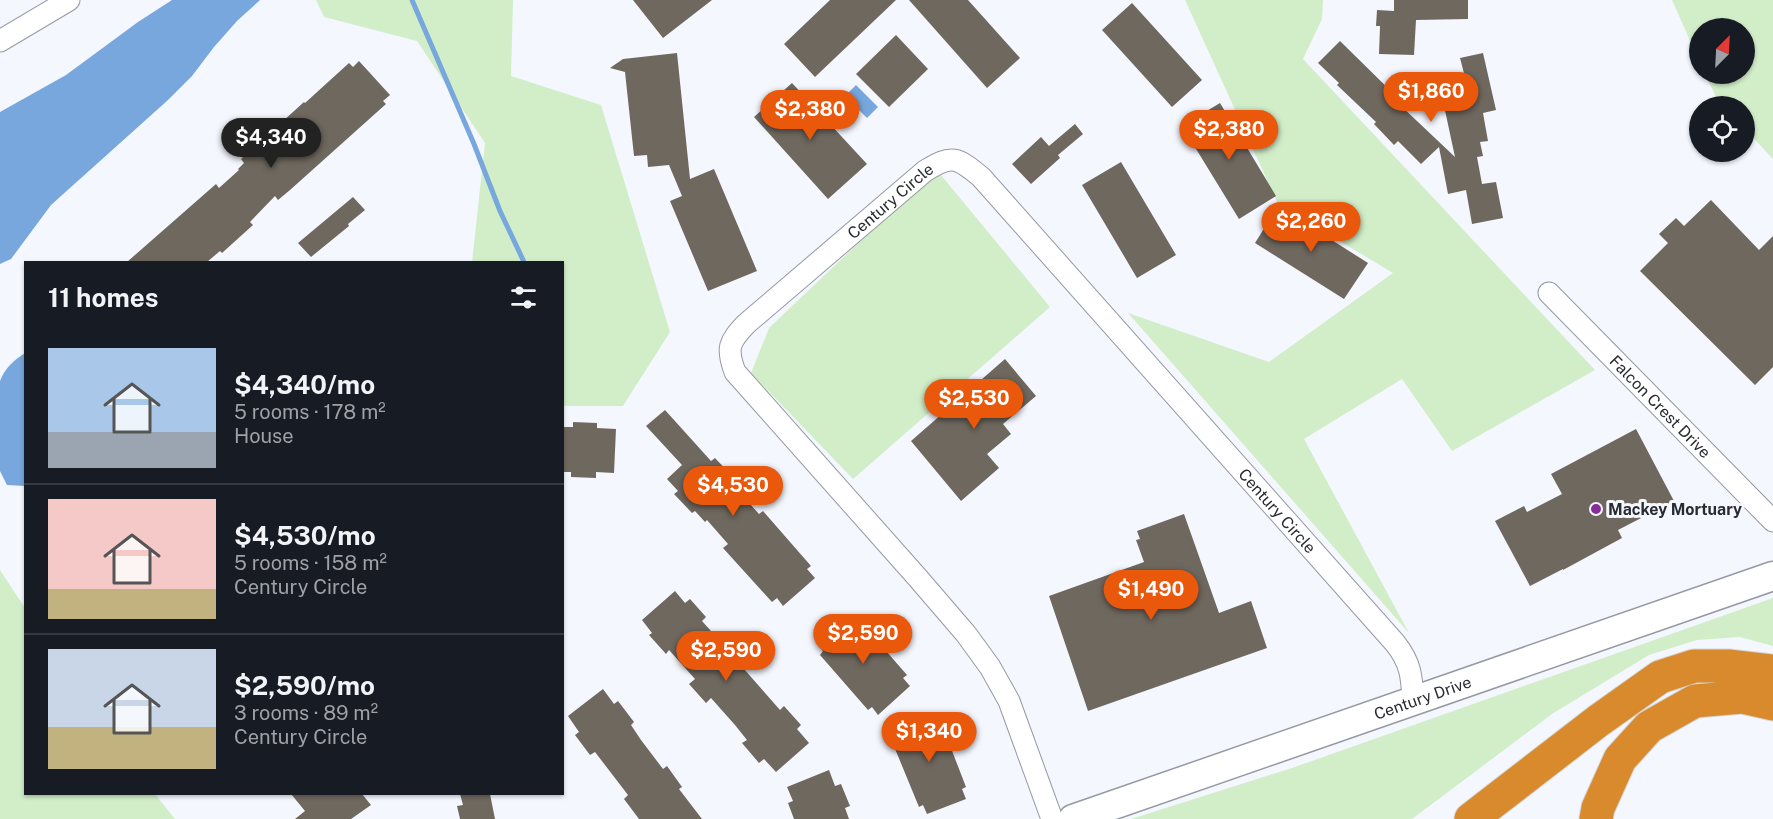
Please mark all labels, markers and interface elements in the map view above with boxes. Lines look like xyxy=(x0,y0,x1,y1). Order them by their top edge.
north arrow xyxy=(1689,18,1755,84)
map controls xyxy=(1689,18,1755,162)
pin: $1,860 xyxy=(1382,72,1480,123)
text: $1,860 xyxy=(1397,79,1465,103)
pin: $2,380 xyxy=(761,90,859,141)
button: locate xyxy=(1689,96,1755,162)
text: $2,380 xyxy=(774,97,846,121)
pin: $2,380 xyxy=(1180,110,1278,161)
text: $2,380 xyxy=(1193,117,1265,141)
pin: $4,340 xyxy=(222,118,320,169)
text: $4,340 xyxy=(235,125,307,149)
street label: Century Circle xyxy=(844,159,937,243)
pin: $2,260 xyxy=(1262,202,1360,253)
text: $2,260 xyxy=(1276,209,1347,233)
icon: filters xyxy=(507,281,540,314)
text: 11 homes xyxy=(48,282,158,313)
street label: Falcon Crest Drive xyxy=(1606,352,1715,462)
text: $4,340/mo xyxy=(234,369,375,400)
icon: home xyxy=(96,372,168,444)
pin: $2,530 xyxy=(925,379,1023,430)
text: $2,530 xyxy=(938,386,1010,410)
text: 5 rooms · 178 m² xyxy=(234,400,386,424)
text: House xyxy=(234,424,294,448)
street label: Century Circle xyxy=(1235,465,1320,557)
pin: $4,530 xyxy=(684,466,782,517)
text: $4,530 xyxy=(697,473,769,497)
place label: Mackey Mortuary xyxy=(1608,500,1742,519)
marker: Mackey Mortuary xyxy=(1589,502,1603,516)
text: $4,530/mo xyxy=(234,520,376,551)
icon: home xyxy=(96,523,168,595)
text: 5 rooms · 158 m² xyxy=(234,551,387,575)
pin: $1,490 xyxy=(1102,570,1200,621)
text: Century Circle xyxy=(234,575,367,599)
text: $1,490 xyxy=(1118,577,1184,601)
pin: $2,590 xyxy=(814,614,912,665)
text: $2,590 xyxy=(827,621,899,645)
pin: $2,590 xyxy=(677,631,775,682)
text: $2,590 xyxy=(690,638,762,662)
text: $2,590/mo xyxy=(234,670,375,701)
street label: Century Drive xyxy=(1372,672,1474,724)
icon: home xyxy=(96,673,168,745)
text: 3 rooms · 89 m² xyxy=(234,701,378,725)
pin: $1,340 xyxy=(880,712,978,763)
text: $1,340 xyxy=(896,719,962,743)
text: Century Circle xyxy=(234,725,367,749)

